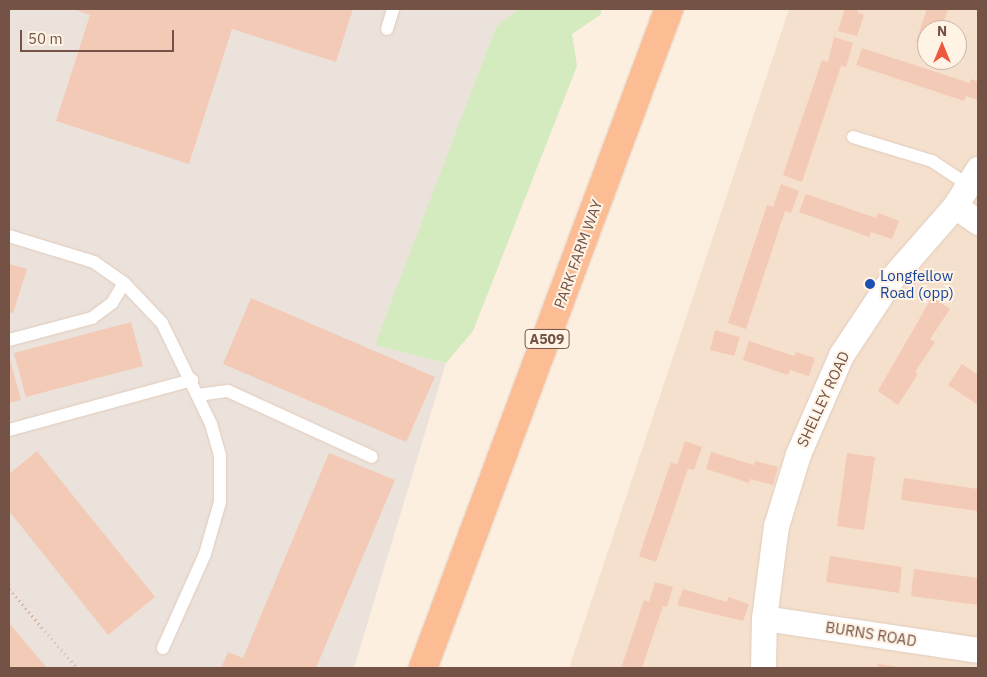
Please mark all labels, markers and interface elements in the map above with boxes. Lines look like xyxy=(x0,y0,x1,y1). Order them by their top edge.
scale bar xyxy=(22,20,176,52)
north arrow xyxy=(917,20,967,70)
text: N xyxy=(937,22,947,40)
text: 50 m xyxy=(28,29,63,48)
street label: PARK FARM WAY xyxy=(550,197,606,311)
place label: Longfellow Road (opp) xyxy=(880,266,954,301)
marker: Longfellow Road (opp) xyxy=(864,278,876,290)
road number: A509 xyxy=(524,328,570,350)
street label: SHELLEY ROAD xyxy=(793,348,853,450)
street label: BURNS ROAD xyxy=(824,618,918,650)

